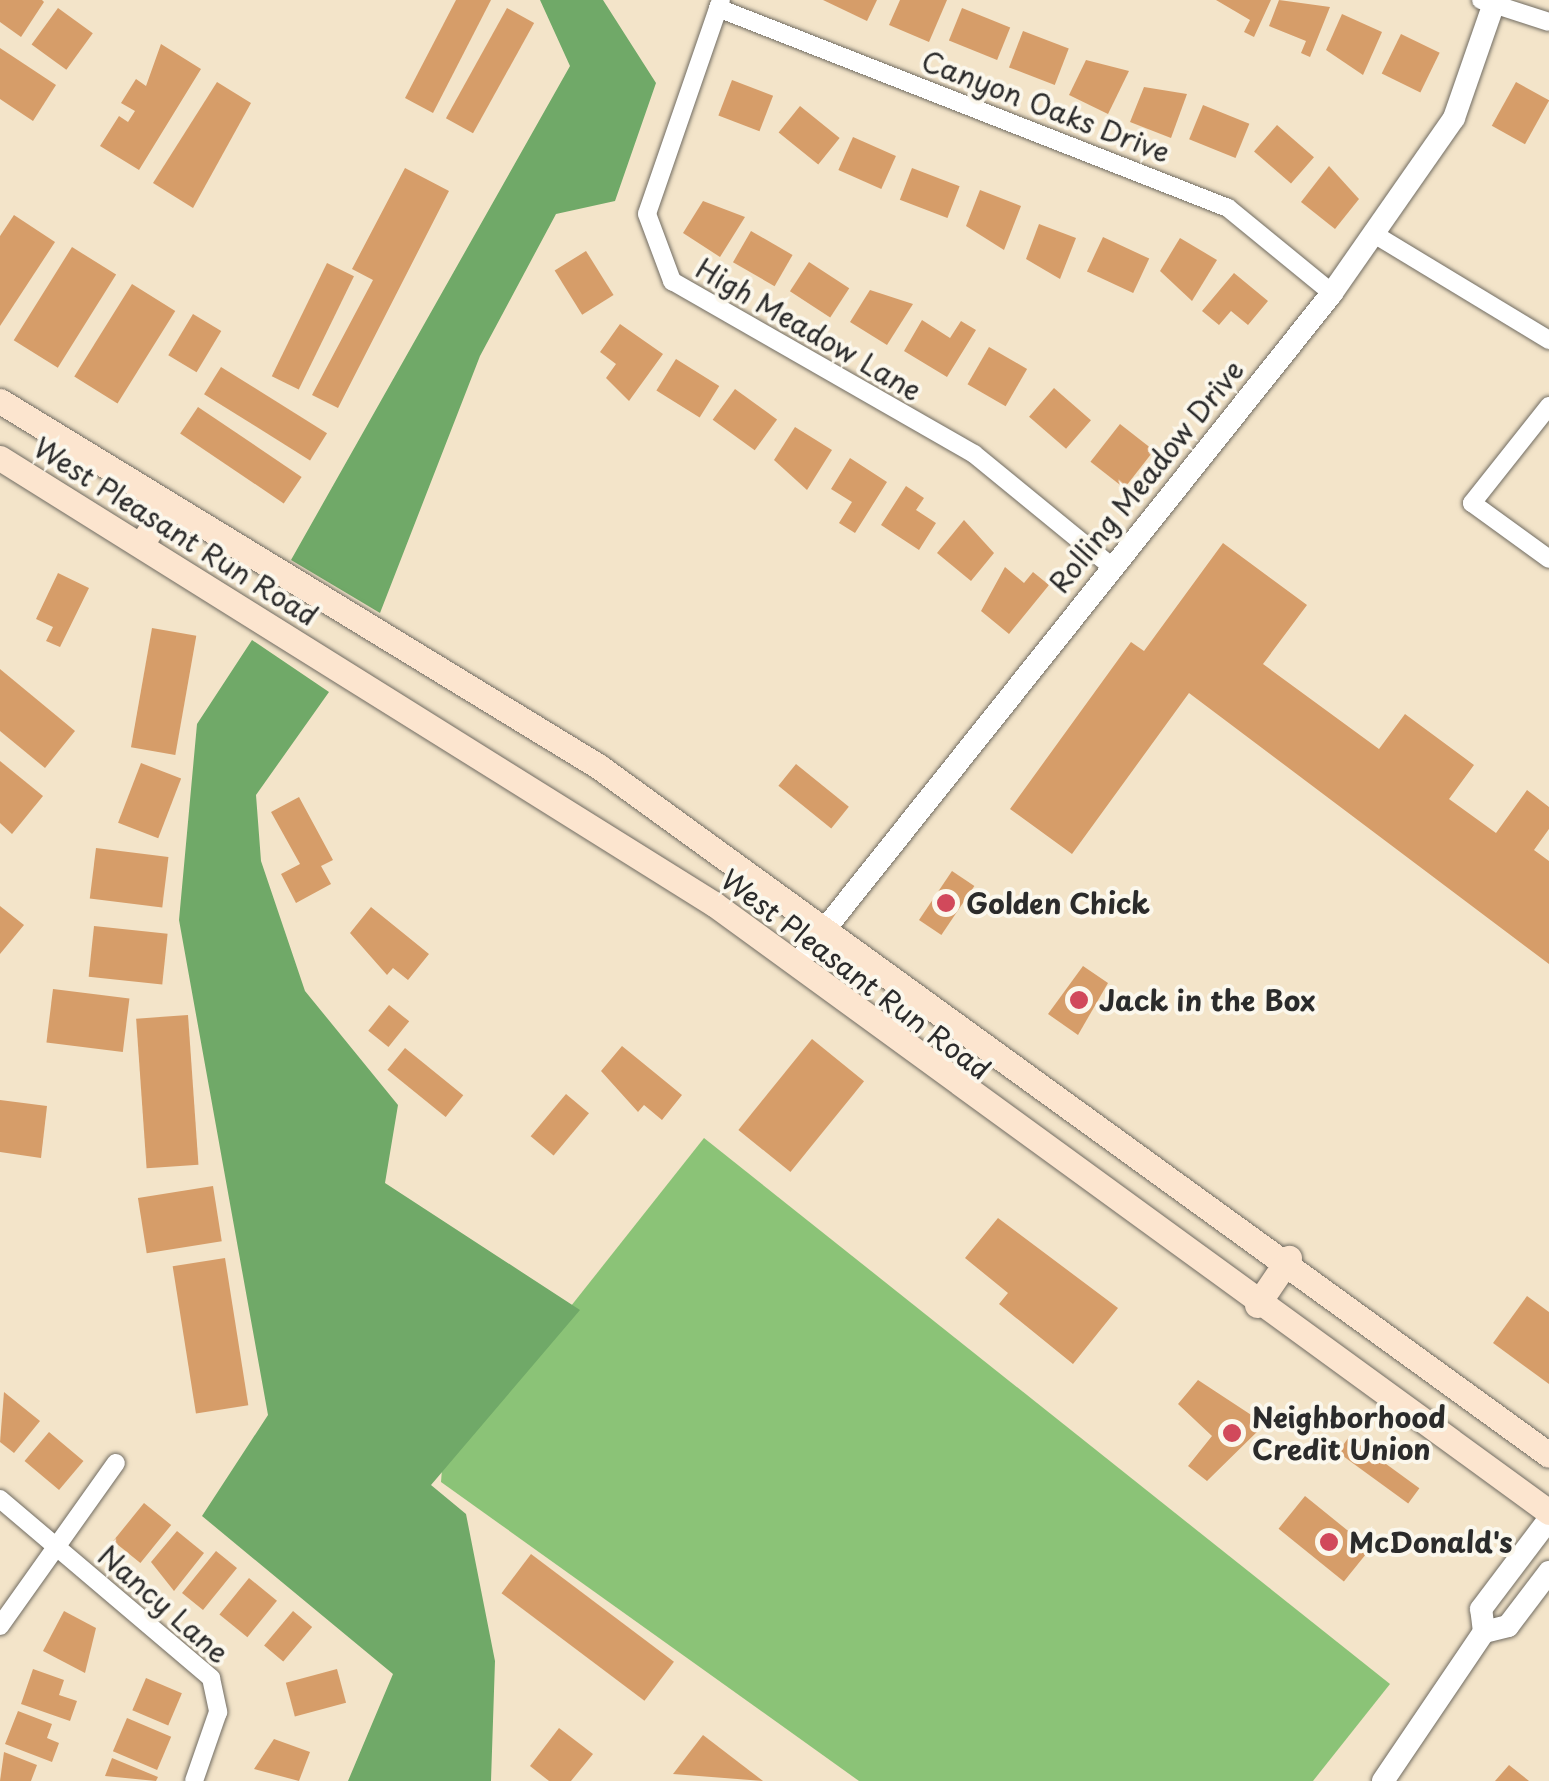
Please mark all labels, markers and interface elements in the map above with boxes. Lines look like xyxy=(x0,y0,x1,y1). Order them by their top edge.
street label: Canyon Oaks Drive xyxy=(917,43,1175,169)
street label: High Meadow Lane xyxy=(689,250,929,408)
street label: Rolling Meadow Drive xyxy=(1041,352,1251,600)
street label: West Pleasant Run Road xyxy=(27,429,325,633)
street label: West Pleasant Run Road xyxy=(714,861,998,1087)
place label: Golden Chick xyxy=(966,886,1153,920)
marker: Golden Chick xyxy=(935,892,957,914)
place label: Jack in the Box xyxy=(1099,983,1318,1017)
marker: Jack in the Box xyxy=(1068,989,1090,1011)
place label: Neighborhood Credit Union xyxy=(1252,1400,1446,1466)
marker: Neighborhood Credit Union xyxy=(1221,1422,1243,1444)
place label: McDonald's xyxy=(1349,1525,1513,1559)
marker: McDonald's xyxy=(1318,1531,1340,1553)
street label: Nancy Lane xyxy=(92,1538,236,1670)

